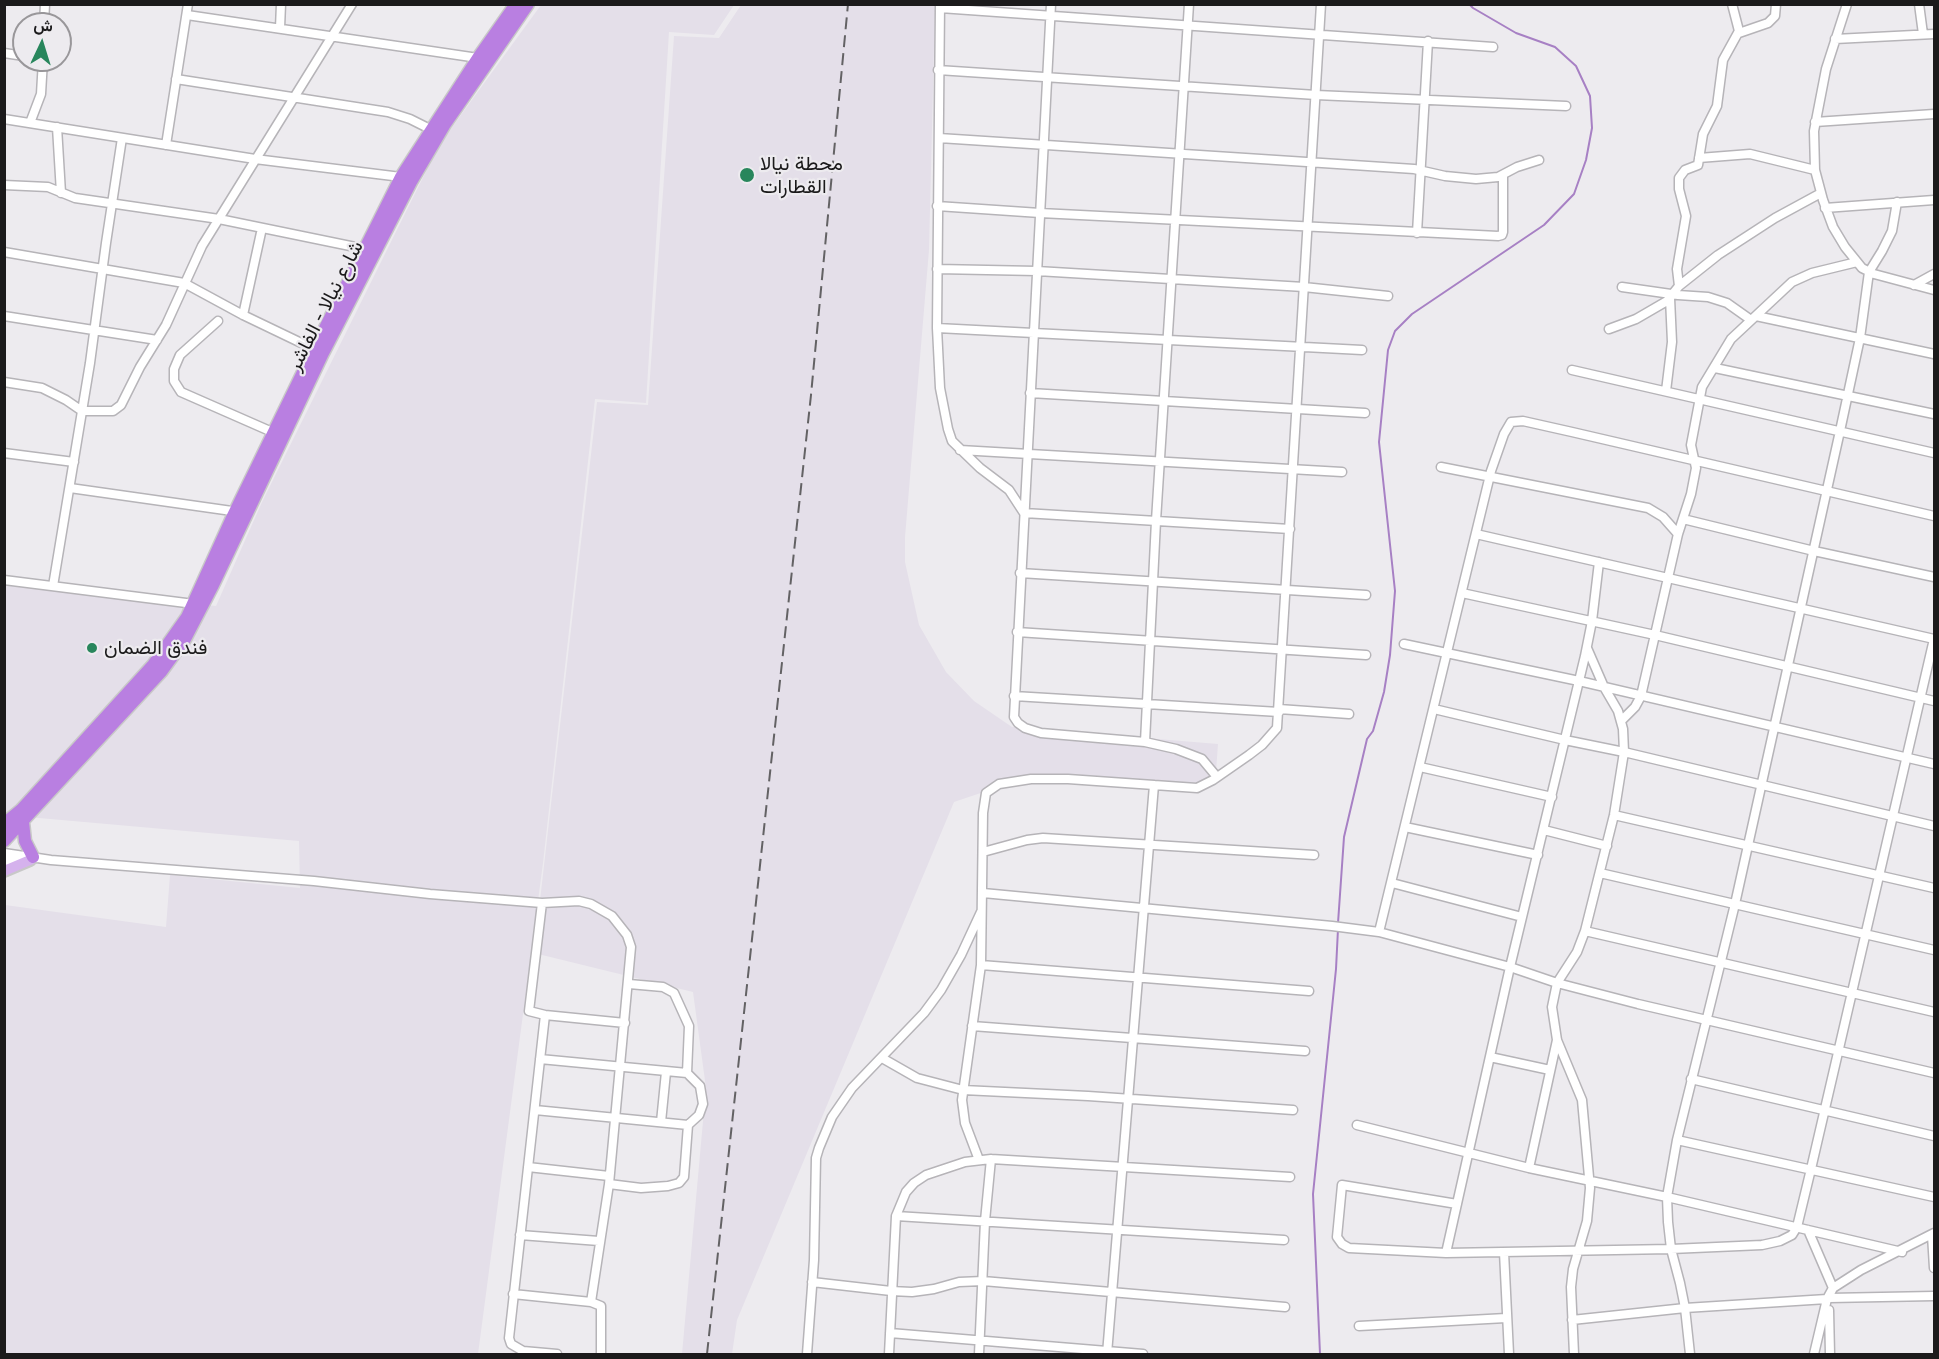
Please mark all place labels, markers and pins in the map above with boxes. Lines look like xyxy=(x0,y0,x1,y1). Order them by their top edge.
place label: محطة نيالا القطارات xyxy=(760,152,843,199)
marker: محطة نيالا القطارات xyxy=(738,166,756,184)
place label: فندق الضمان xyxy=(104,636,207,660)
marker: فندق الضمان xyxy=(85,641,99,655)

